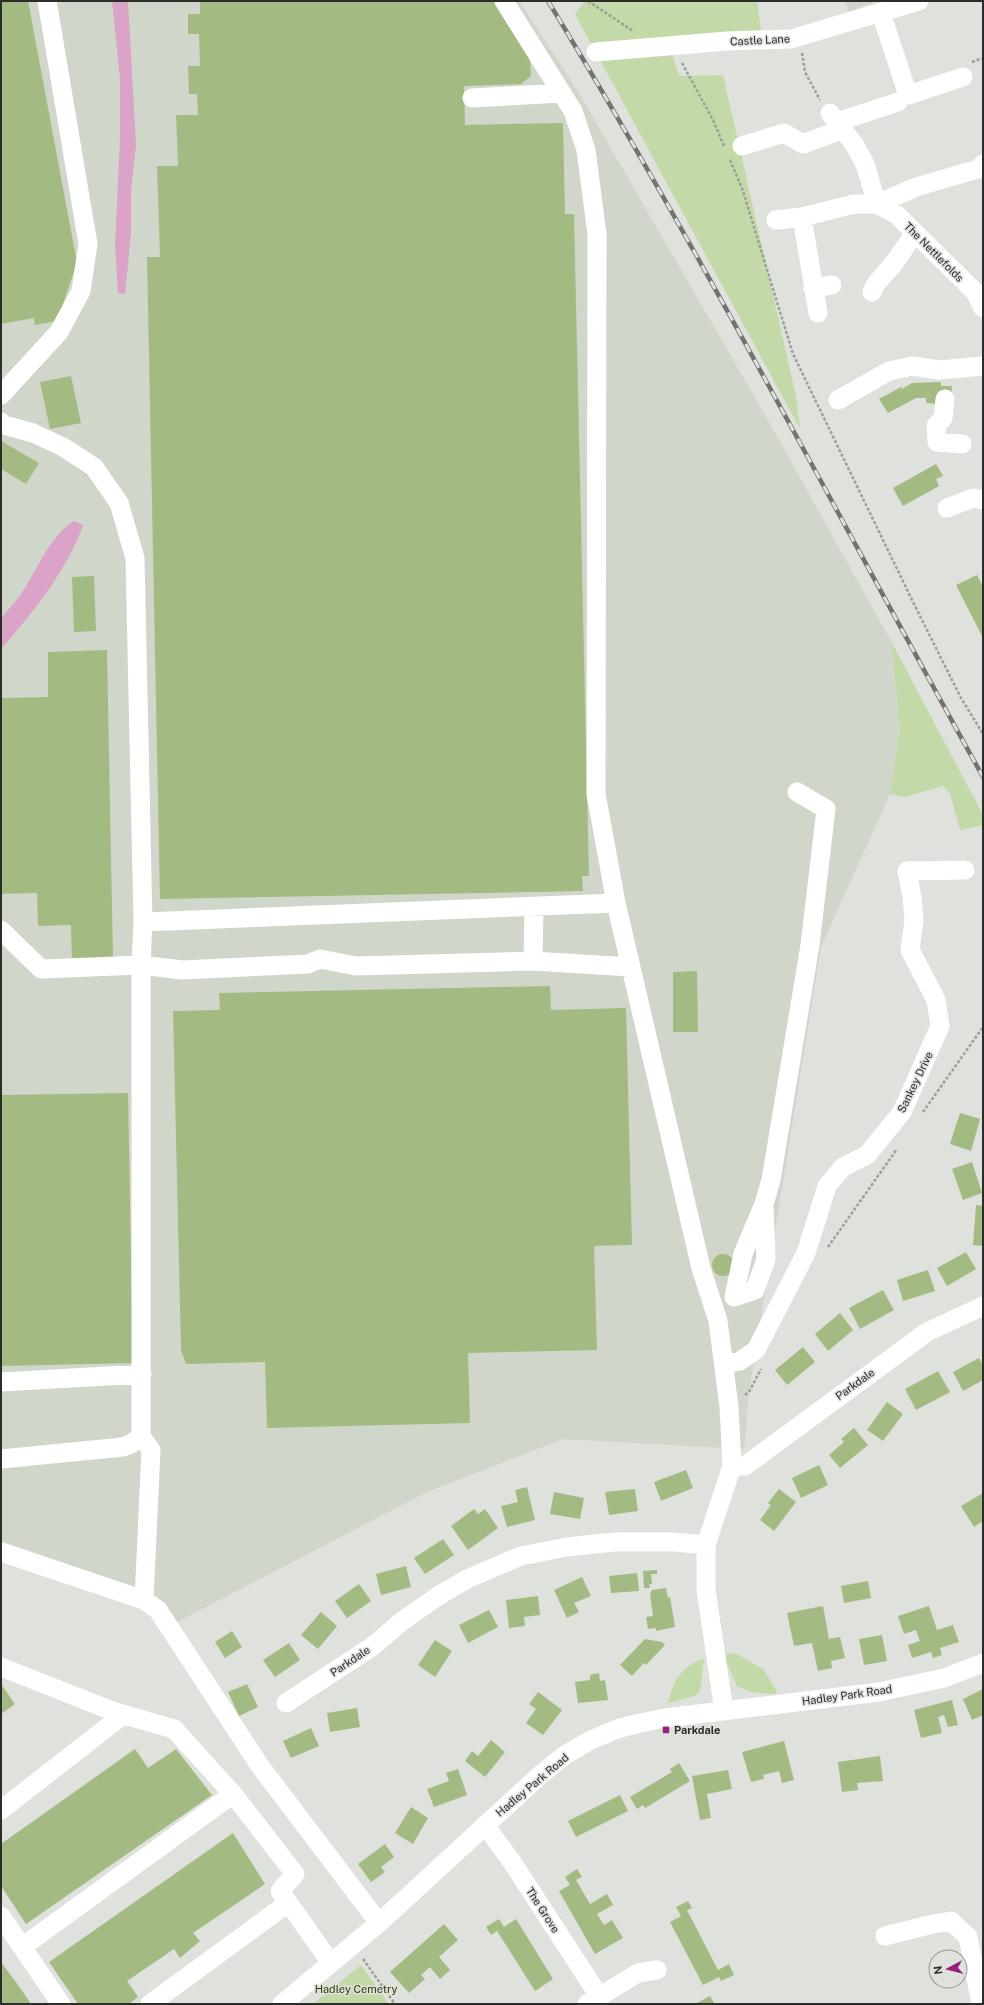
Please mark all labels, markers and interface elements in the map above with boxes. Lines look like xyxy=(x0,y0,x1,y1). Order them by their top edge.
street label: Castle Lane xyxy=(730,32,790,48)
street label: The Nettlefolds xyxy=(902,220,966,284)
street label: Sankey Drive xyxy=(895,1049,935,1115)
street label: Parkdale xyxy=(833,1366,877,1402)
street label: Parkdale xyxy=(328,1643,372,1679)
street label: Hadley Park Road xyxy=(801,1683,893,1707)
place label: Parkdale xyxy=(674,1724,720,1736)
marker: Parkdale xyxy=(661,1725,671,1735)
street label: Hadley Park Road xyxy=(493,1751,571,1819)
street label: The Grove xyxy=(524,1885,562,1935)
north arrow xyxy=(928,1949,968,1989)
text: N xyxy=(932,1965,945,1975)
park label: Hadley Cemetry xyxy=(315,1983,397,1995)

